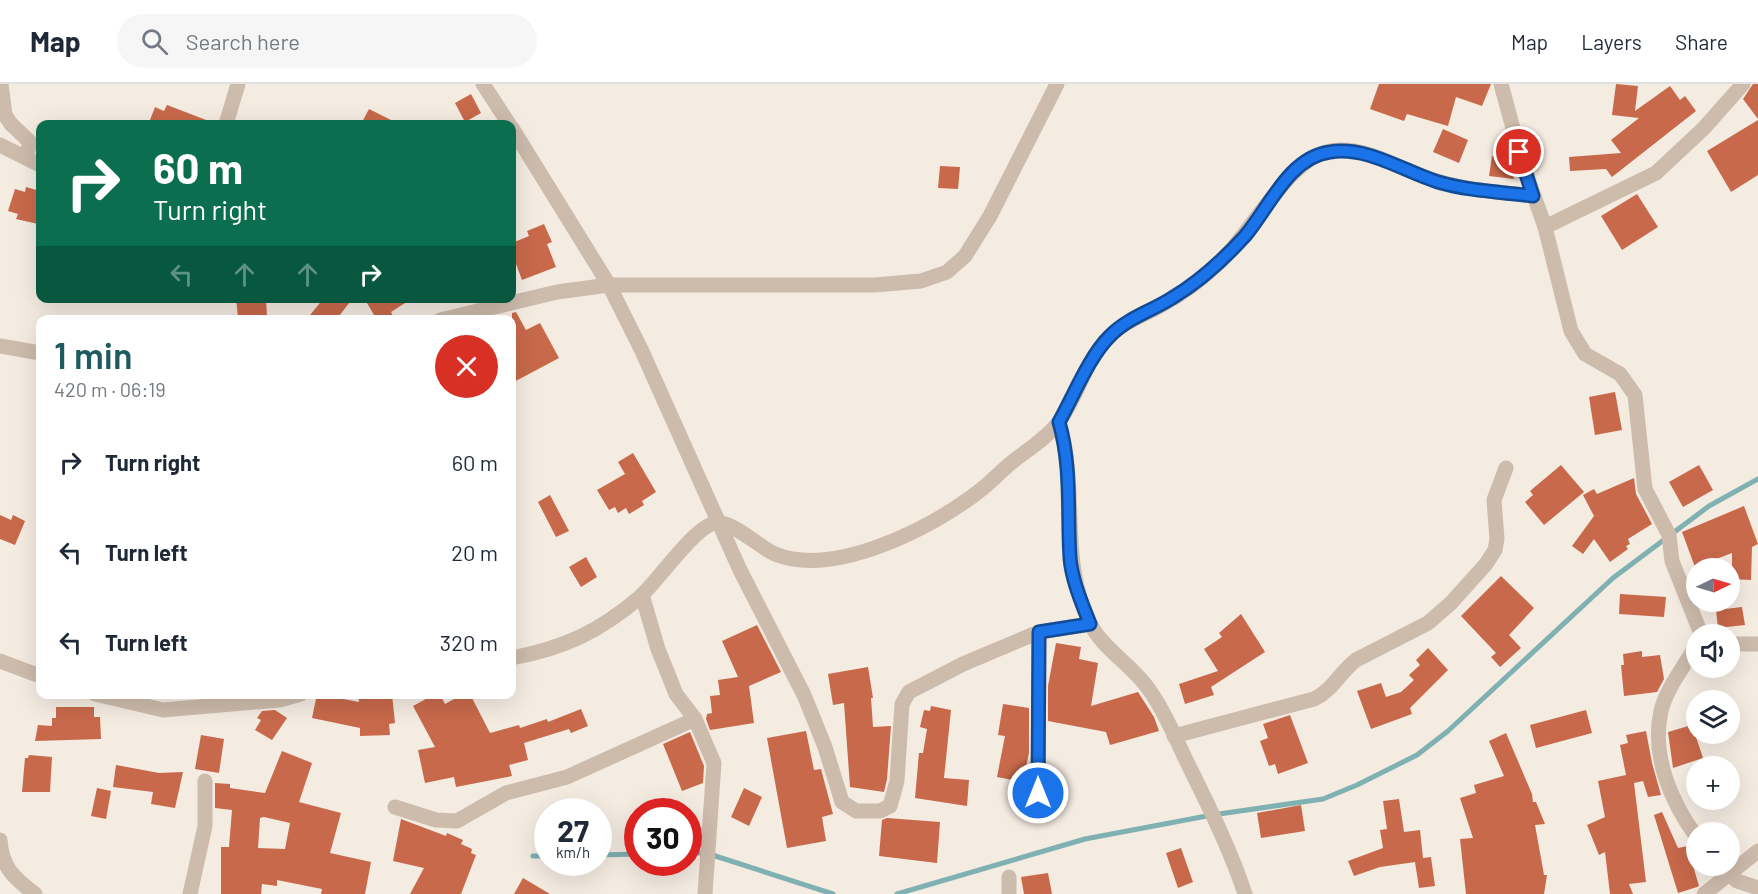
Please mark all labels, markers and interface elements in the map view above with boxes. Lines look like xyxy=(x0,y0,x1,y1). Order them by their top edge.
search box xyxy=(117,14,537,68)
text: Map xyxy=(30,24,81,58)
icon: search xyxy=(138,25,171,58)
text: Search here xyxy=(186,28,300,54)
text: Map xyxy=(1511,29,1548,54)
text: Layers xyxy=(1581,29,1642,54)
text: Share xyxy=(1675,29,1728,54)
pin xyxy=(1493,126,1544,177)
icon: arrive xyxy=(1502,135,1535,168)
text: 60 m xyxy=(153,142,243,192)
icon: right xyxy=(54,144,132,222)
text: Turn right xyxy=(153,193,267,225)
icon: left xyxy=(165,258,198,291)
icon: ahead xyxy=(228,258,261,291)
icon: ahead xyxy=(291,258,324,291)
icon: right xyxy=(354,258,387,291)
text: 1 min xyxy=(54,333,133,376)
button: close xyxy=(435,335,498,398)
text: 420 m · 06:19 xyxy=(54,377,166,401)
icon: right xyxy=(54,446,87,479)
text: Turn right xyxy=(105,449,200,475)
text: 60 m xyxy=(452,449,498,475)
icon: left xyxy=(54,536,87,569)
text: Turn left xyxy=(105,539,188,565)
text: 20 m xyxy=(451,539,498,565)
north arrow xyxy=(1686,558,1740,612)
map controls xyxy=(1686,558,1740,876)
button: sound xyxy=(1686,624,1740,678)
icon: left xyxy=(54,626,87,659)
text: Turn left xyxy=(105,629,188,655)
text: 320 m xyxy=(440,629,498,655)
button: layers xyxy=(1686,690,1740,744)
button: + xyxy=(1686,756,1740,810)
position arrow xyxy=(1006,761,1070,825)
speed limit sign: 30 xyxy=(624,798,702,876)
text: 27 xyxy=(557,812,589,848)
button: − xyxy=(1686,822,1740,876)
text: km/h xyxy=(556,843,590,861)

